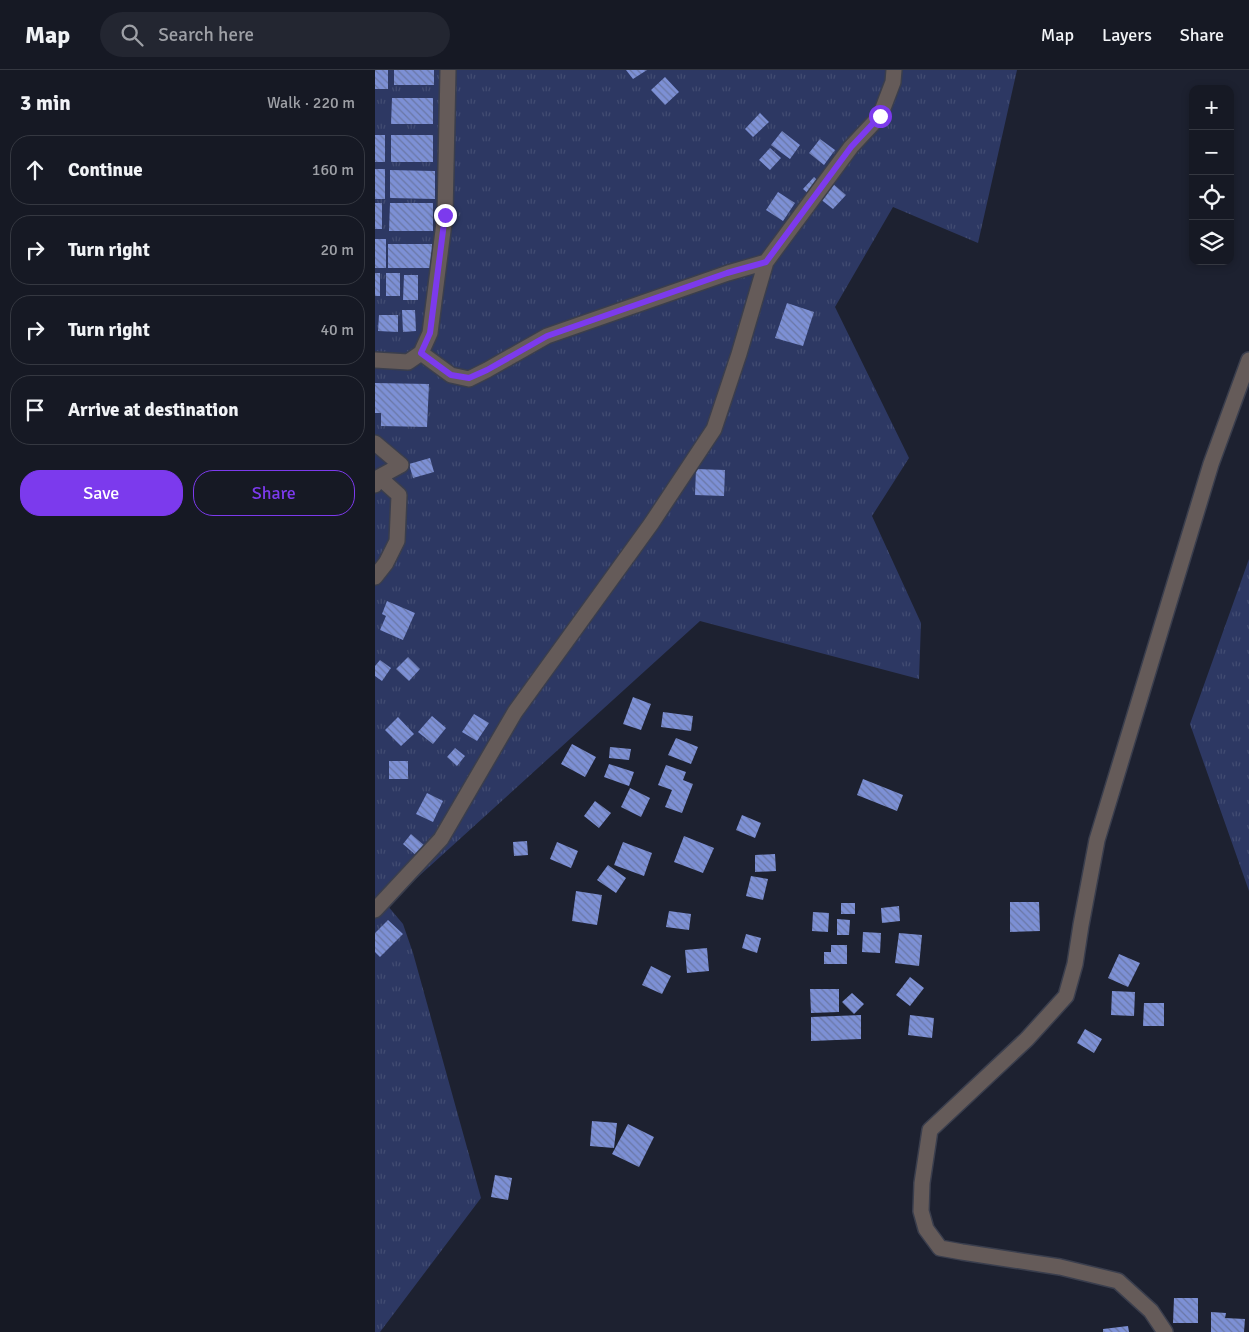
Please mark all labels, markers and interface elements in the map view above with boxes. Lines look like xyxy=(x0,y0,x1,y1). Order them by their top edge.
search box xyxy=(100,12,450,57)
text: Map xyxy=(25,20,70,50)
icon: search xyxy=(118,21,146,49)
text: Search here xyxy=(158,23,254,47)
text: Map xyxy=(1041,24,1074,46)
text: Layers xyxy=(1102,24,1152,46)
text: Share xyxy=(1180,24,1224,46)
map controls xyxy=(1189,85,1234,265)
button: + xyxy=(1189,85,1234,130)
text: 3 min xyxy=(20,90,71,116)
text: Walk · 220 m xyxy=(267,93,355,113)
route start xyxy=(869,105,892,128)
button: − xyxy=(1189,130,1234,175)
icon: ahead xyxy=(21,156,49,184)
text: Continue xyxy=(68,158,143,182)
text: 160 m xyxy=(312,160,354,180)
button: locate xyxy=(1189,175,1234,220)
route end xyxy=(434,204,457,227)
button: layers xyxy=(1189,220,1234,265)
icon: right xyxy=(21,236,49,264)
text: Turn right xyxy=(68,238,150,262)
text: 20 m xyxy=(320,240,354,260)
icon: right xyxy=(21,316,49,344)
text: Turn right xyxy=(68,318,150,342)
text: 40 m xyxy=(320,320,354,340)
icon: arrive xyxy=(21,396,49,424)
text: Arrive at destination xyxy=(68,398,239,422)
button: Save xyxy=(20,470,183,516)
button: Share xyxy=(193,470,355,516)

